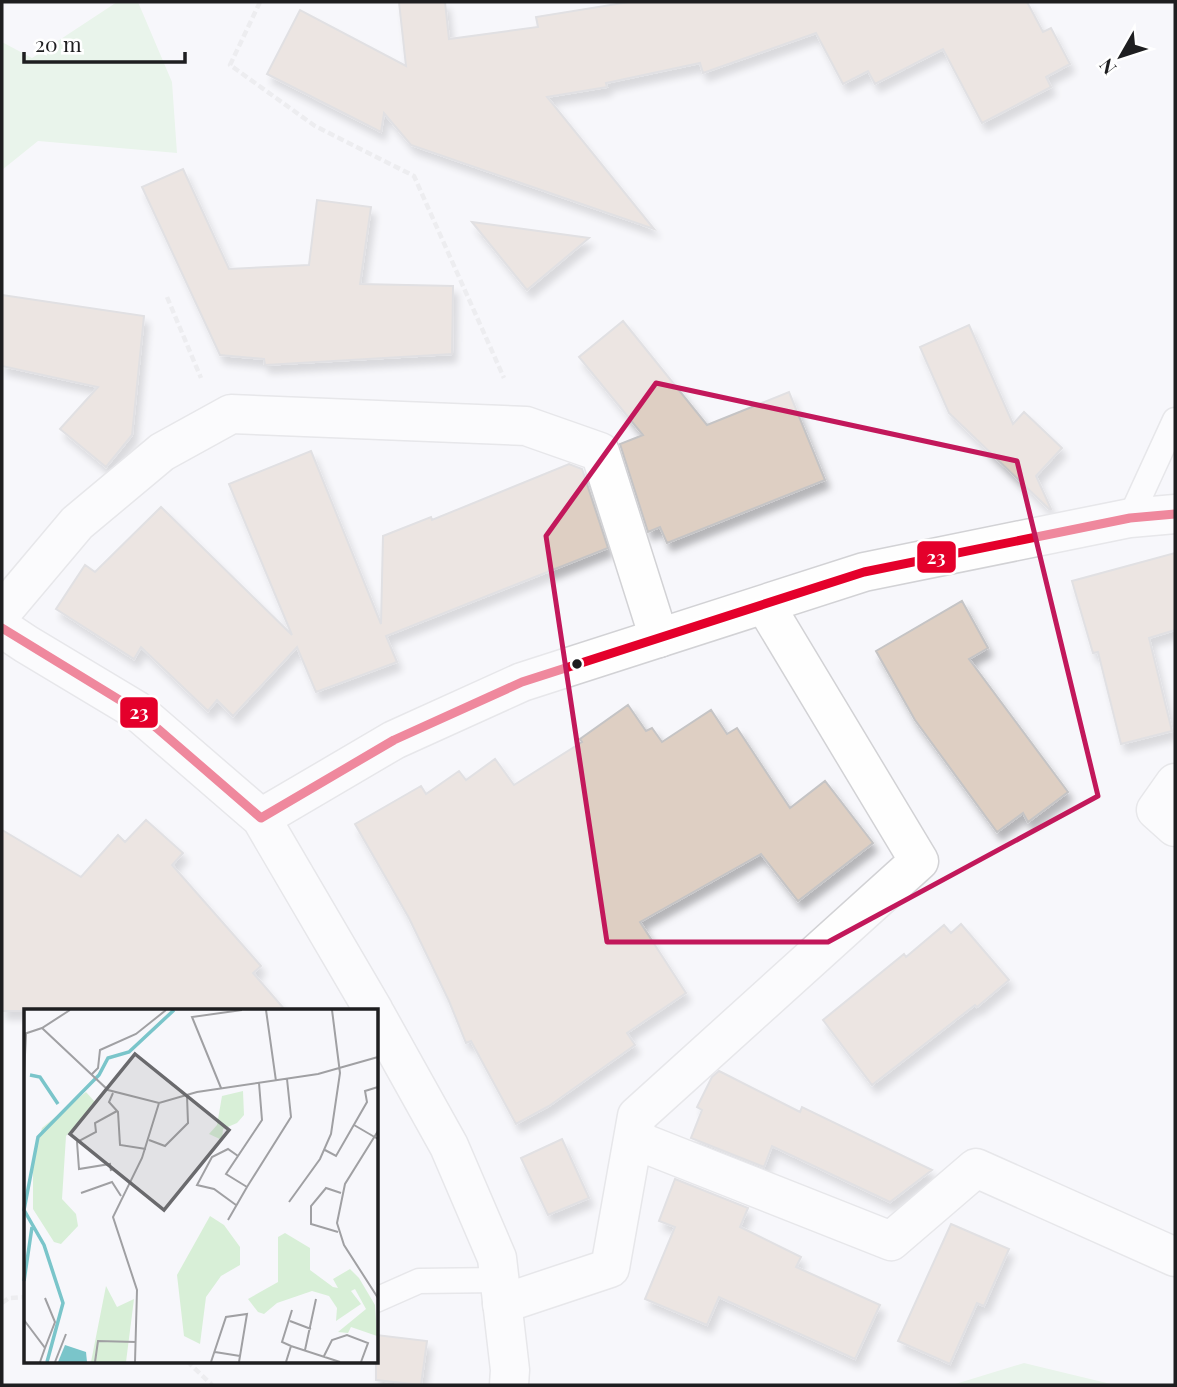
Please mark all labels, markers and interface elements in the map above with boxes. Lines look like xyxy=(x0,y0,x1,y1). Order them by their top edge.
scale bar xyxy=(24,21,186,65)
north arrow xyxy=(1086,21,1156,91)
text: 20 m xyxy=(35,29,82,57)
text: N xyxy=(1092,54,1121,81)
line badge: 23 xyxy=(916,540,957,574)
text: 23 xyxy=(926,543,946,569)
unlabelled marker xyxy=(570,657,584,671)
line badge: 23 xyxy=(119,696,159,729)
text: 23 xyxy=(129,698,149,724)
inset map xyxy=(24,1009,378,1362)

